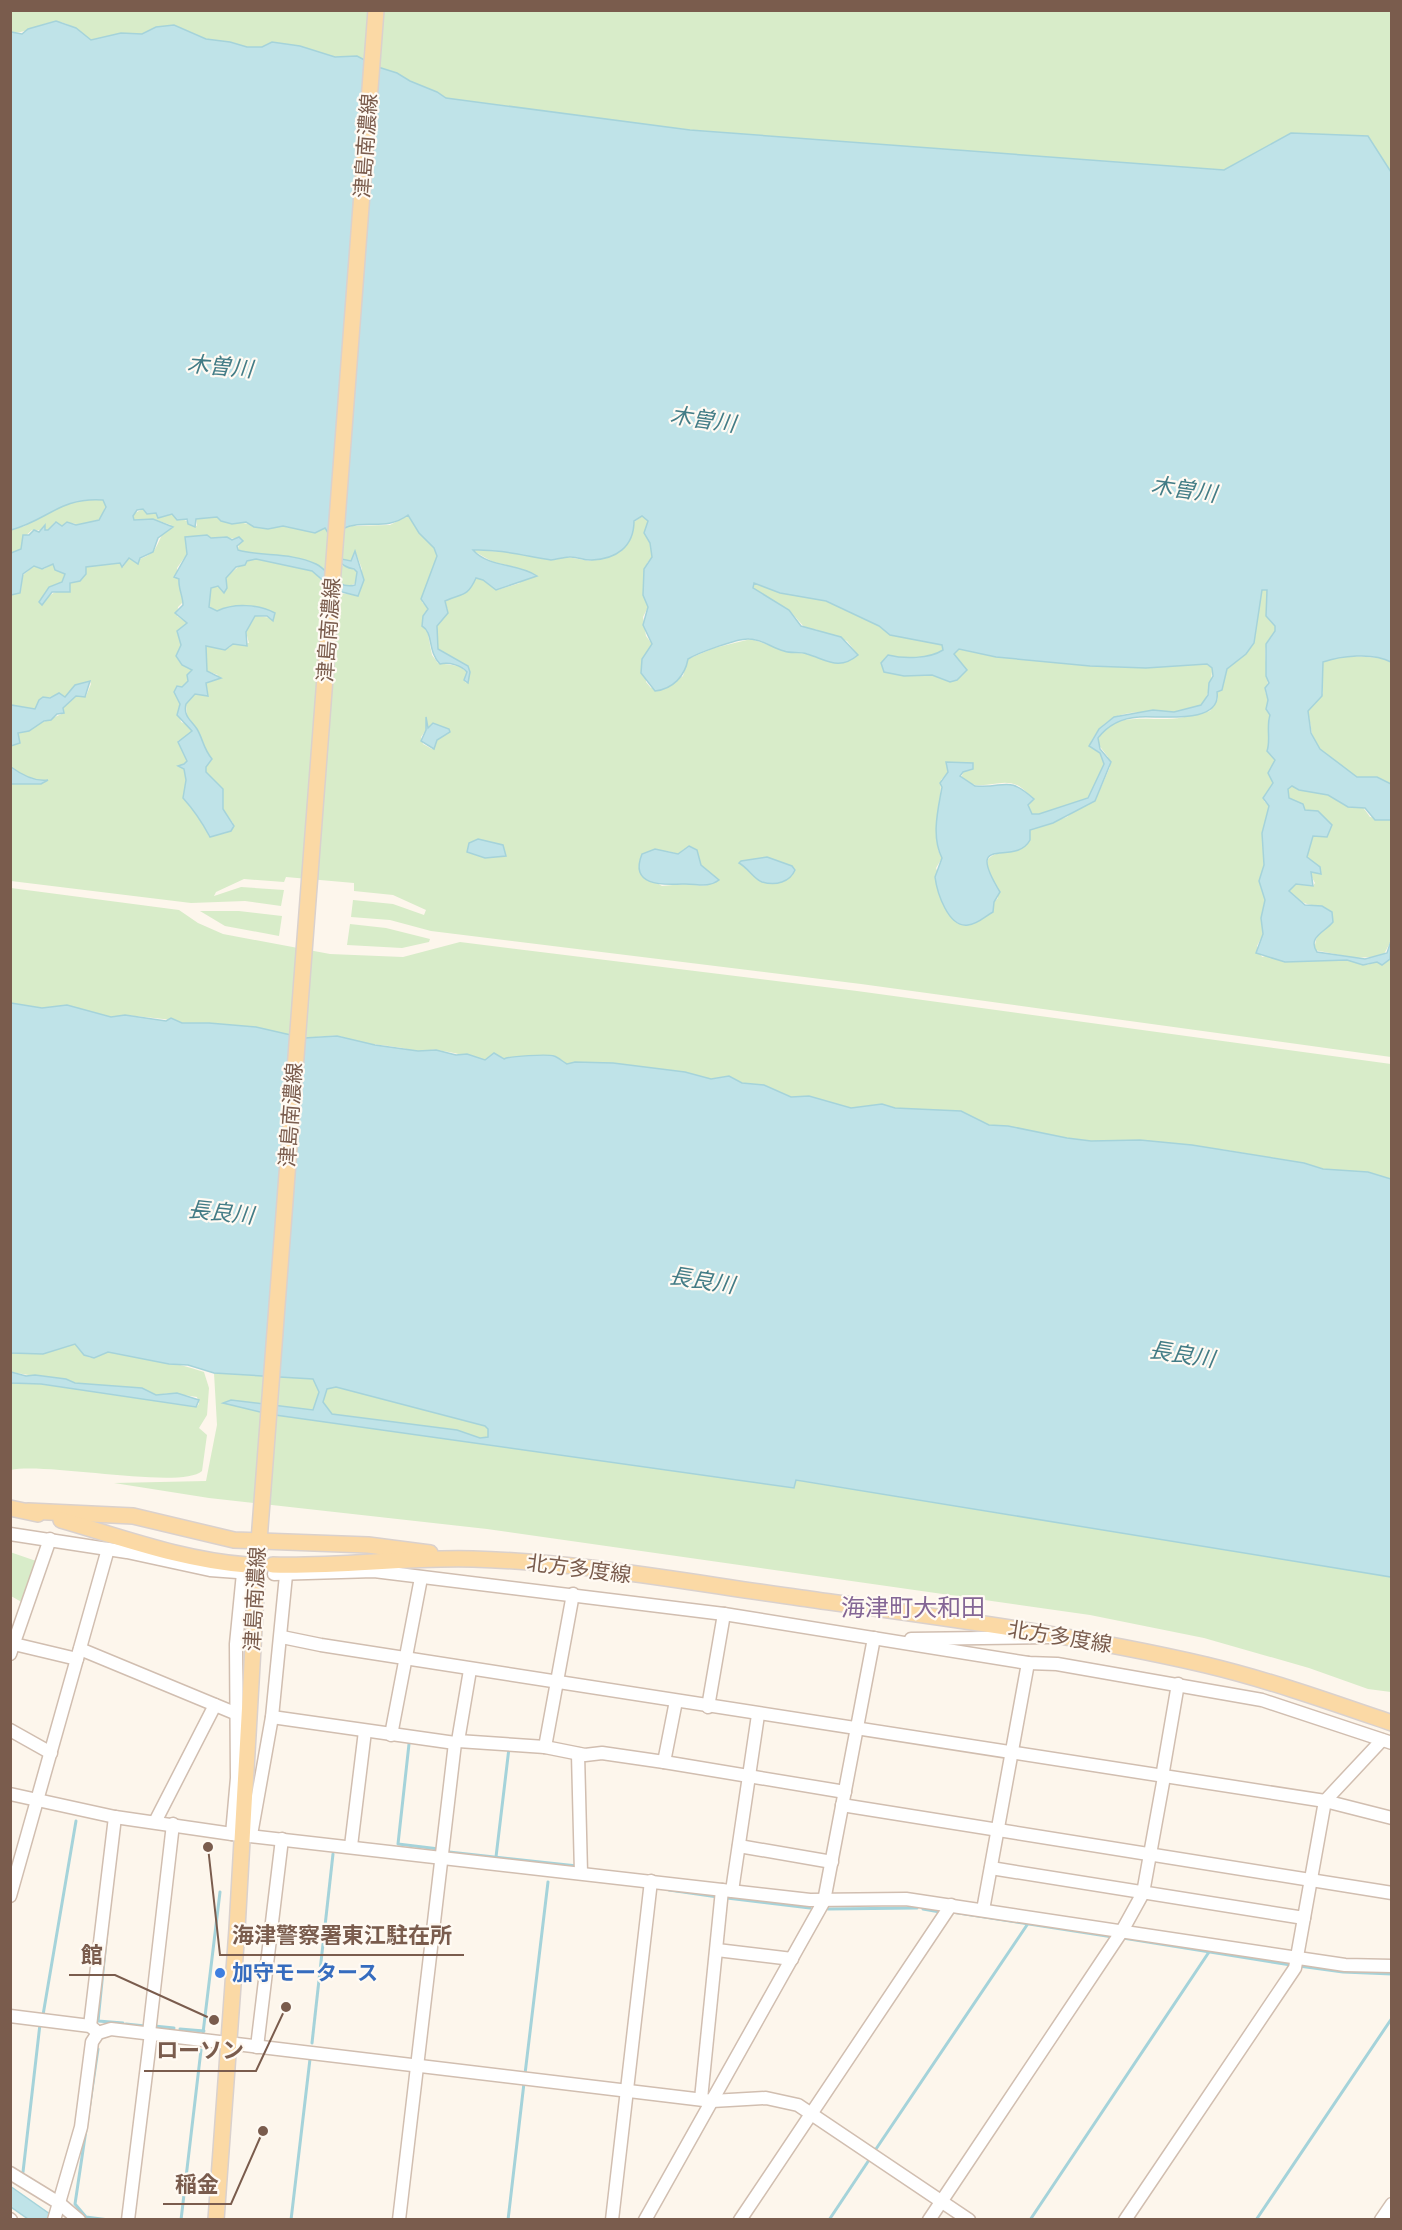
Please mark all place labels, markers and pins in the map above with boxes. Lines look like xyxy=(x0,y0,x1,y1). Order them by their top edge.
callout: 海津警察署東江駐在所 xyxy=(220,1915,464,1955)
callout: 館 xyxy=(69,1935,115,1975)
place label: 加守モータース xyxy=(232,1961,378,1985)
marker: 加守モータース xyxy=(213,1966,227,1980)
callout: ローソン xyxy=(144,2031,256,2071)
callout: 稲金 xyxy=(163,2164,231,2204)

